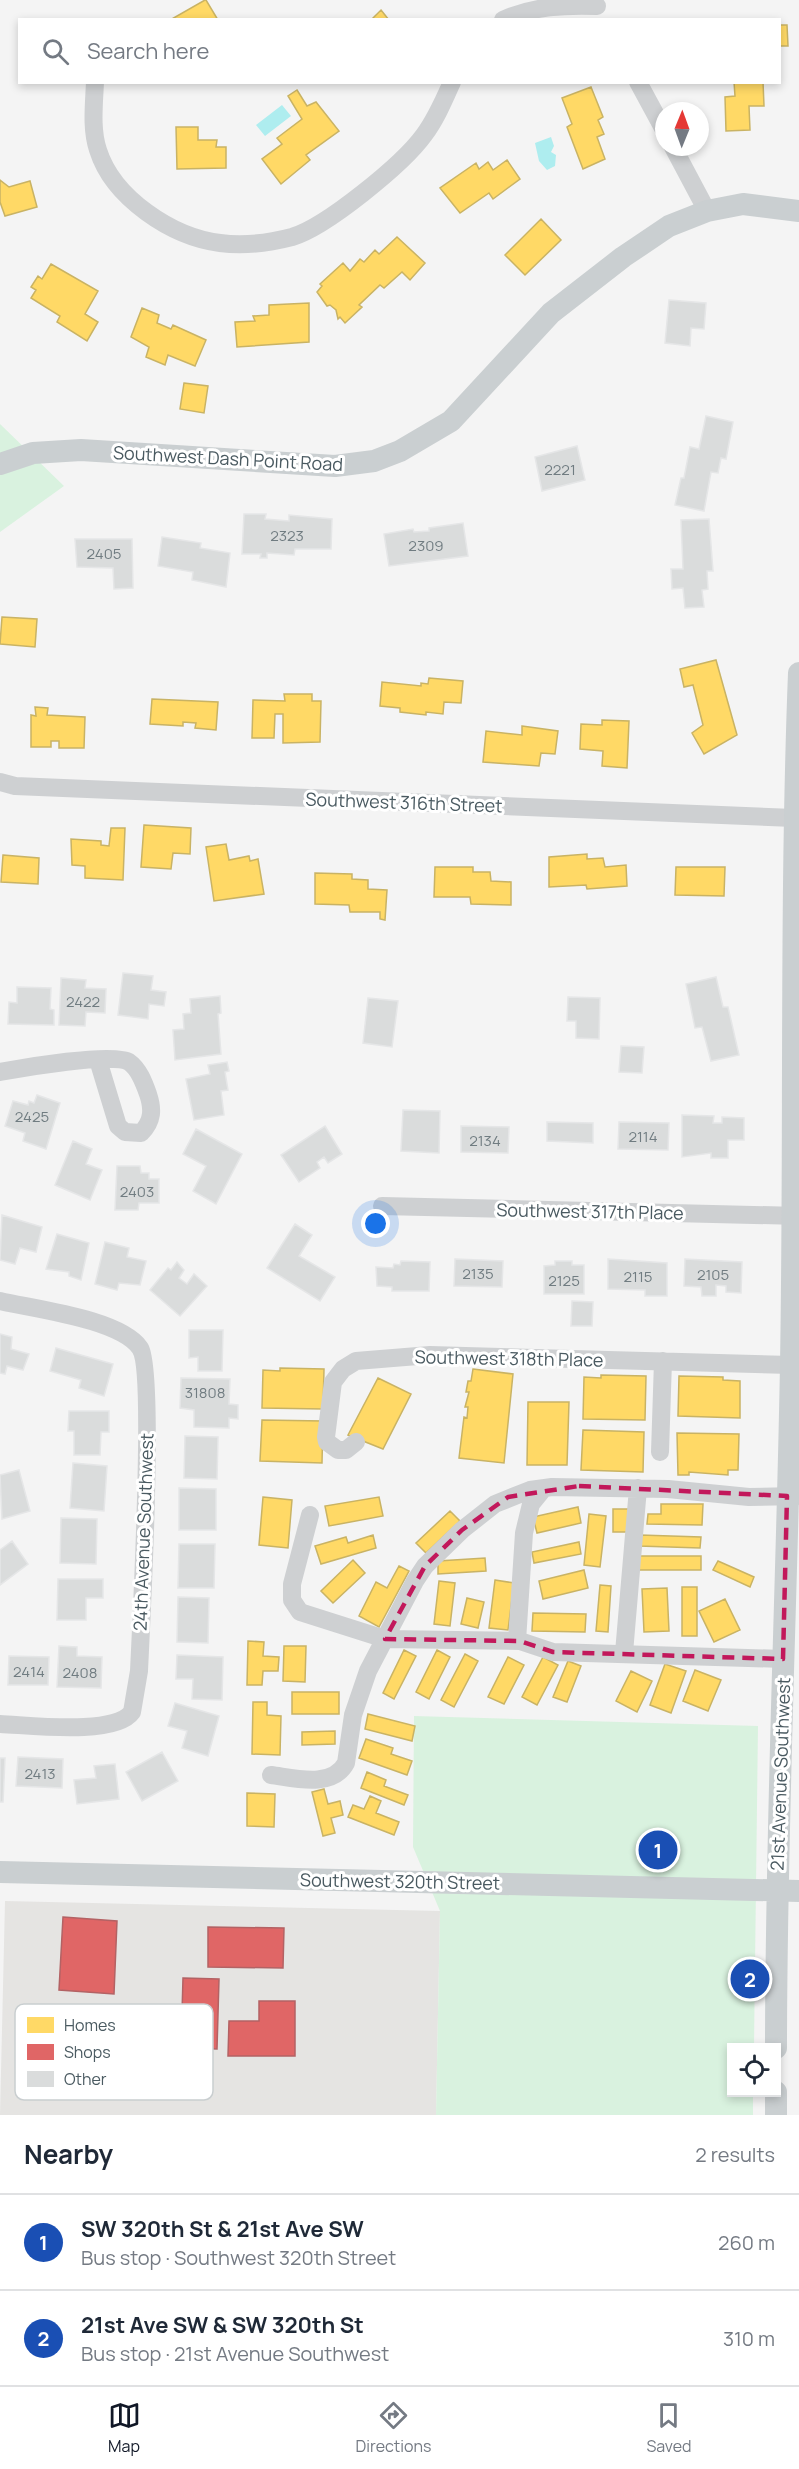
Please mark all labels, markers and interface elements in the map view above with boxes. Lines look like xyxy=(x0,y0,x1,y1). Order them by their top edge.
search box xyxy=(18,18,781,84)
icon: search xyxy=(39,35,72,68)
text: Search here xyxy=(87,36,209,66)
north arrow xyxy=(655,102,709,156)
street label: Southwest Dash Point Road xyxy=(112,440,344,476)
house number: 2221 xyxy=(544,459,576,480)
house number: 2323 xyxy=(270,525,304,546)
house number: 2309 xyxy=(408,535,444,556)
house number: 2405 xyxy=(87,543,121,564)
street label: Southwest 316th Street xyxy=(305,787,503,817)
house number: 2422 xyxy=(66,991,100,1012)
house number: 2425 xyxy=(15,1106,49,1127)
house number: 2114 xyxy=(628,1126,658,1147)
house number: 2134 xyxy=(469,1130,501,1151)
house number: 2403 xyxy=(120,1181,154,1202)
street label: Southwest 317th Place xyxy=(496,1197,684,1225)
your location xyxy=(361,1209,390,1238)
house number: 2135 xyxy=(462,1263,494,1284)
house number: 2105 xyxy=(697,1264,729,1285)
house number: 2115 xyxy=(624,1266,652,1287)
house number: 2125 xyxy=(548,1270,580,1291)
street label: Southwest 318th Place xyxy=(414,1344,604,1372)
house number: 31808 xyxy=(185,1382,225,1403)
street label: 24th Avenue Southwest xyxy=(128,1433,158,1631)
house number: 2414 xyxy=(13,1661,45,1682)
house number: 2408 xyxy=(63,1662,97,1683)
street label: 21st Avenue Southwest xyxy=(765,1677,795,1871)
house number: 2413 xyxy=(24,1763,56,1784)
pin: 1 xyxy=(638,1828,678,1872)
street label: Southwest 320th Street xyxy=(300,1867,500,1895)
pin: 2 xyxy=(730,1956,770,2002)
legend xyxy=(15,2004,213,2100)
text: Homes xyxy=(64,2014,116,2036)
text: Shops xyxy=(64,2041,111,2063)
map controls xyxy=(727,2043,781,2097)
button: locate xyxy=(727,2043,781,2097)
text: Other xyxy=(64,2068,107,2090)
text: Nearby xyxy=(24,2136,113,2172)
text: 2 results xyxy=(695,2141,775,2168)
text: SW 320th St & 21st Ave SW xyxy=(81,2214,364,2244)
text: 1 xyxy=(39,2229,48,2256)
text: 260 m xyxy=(718,2229,775,2256)
text: Bus stop · Southwest 320th Street xyxy=(81,2244,396,2271)
text: 21st Ave SW & SW 320th St xyxy=(81,2310,364,2340)
text: 2 xyxy=(38,2325,49,2352)
text: 310 m xyxy=(723,2325,775,2352)
text: Bus stop · 21st Avenue Southwest xyxy=(81,2340,389,2367)
tab: Map xyxy=(108,2399,141,2457)
tab: Directions xyxy=(356,2399,431,2457)
tab: Saved xyxy=(646,2399,691,2457)

